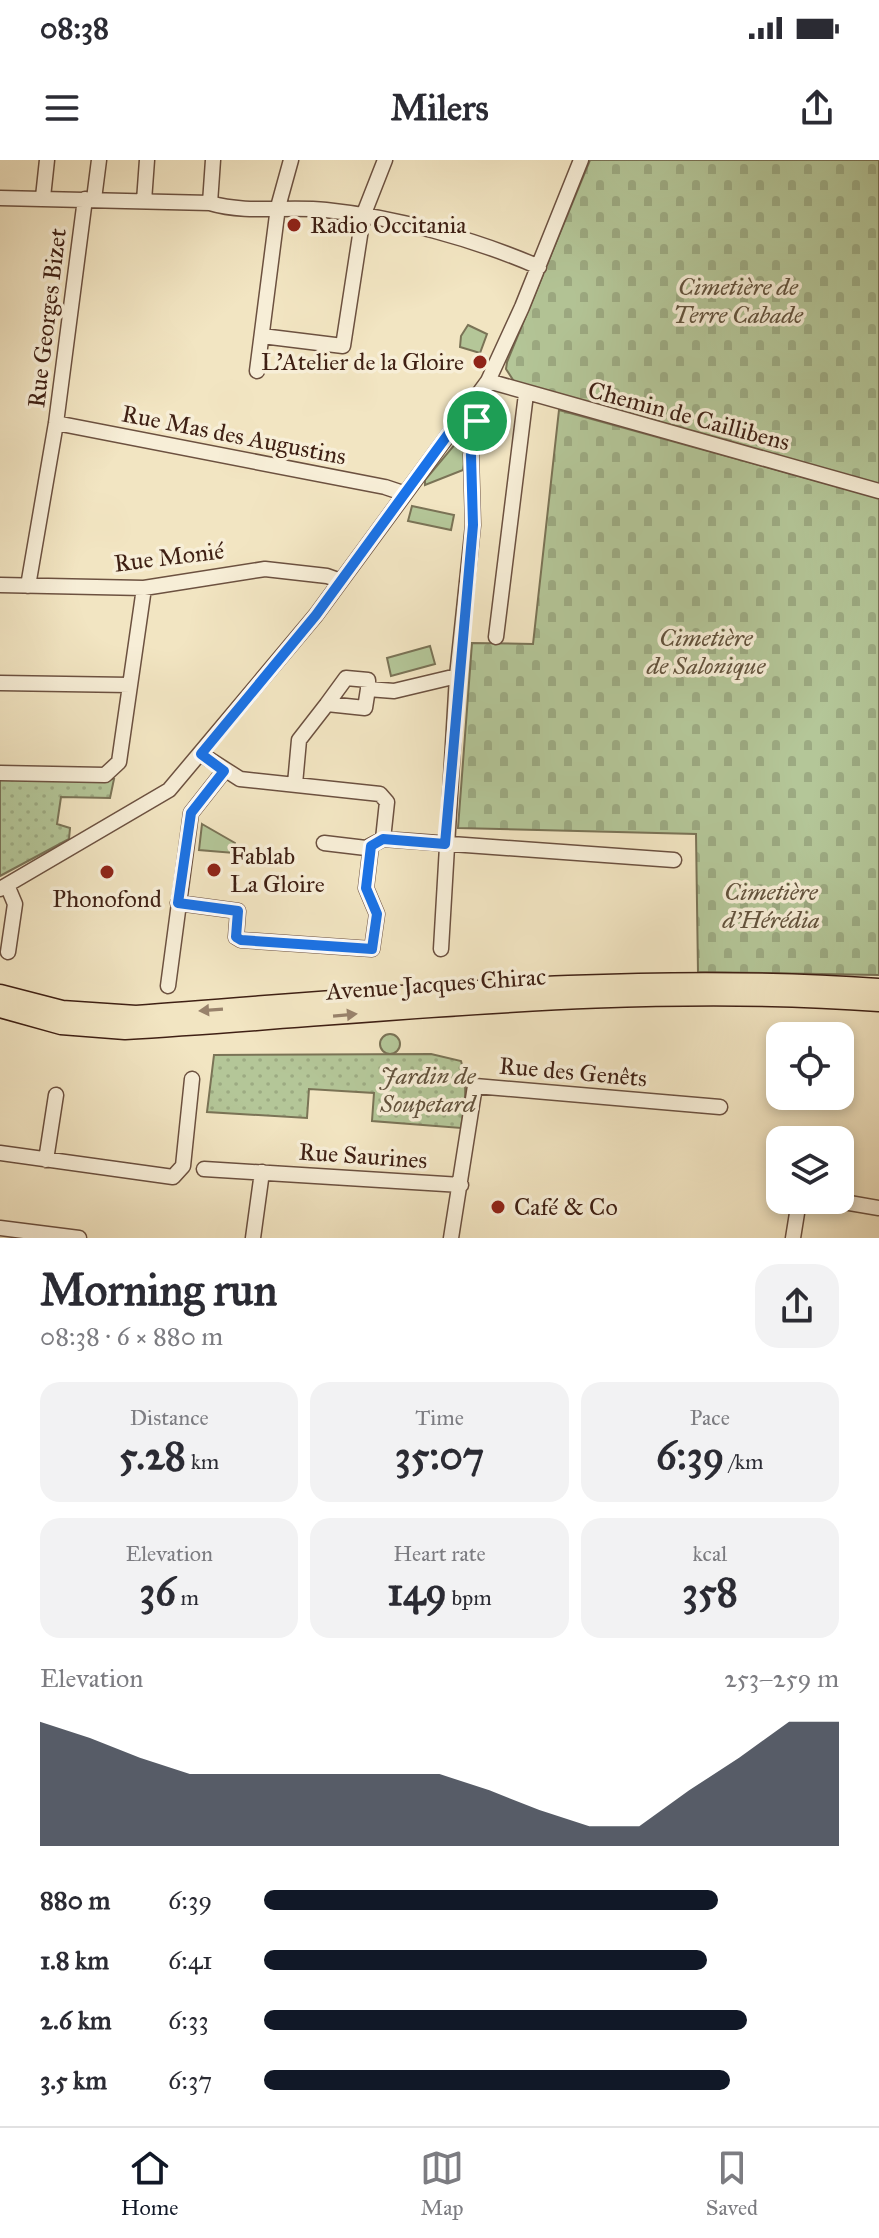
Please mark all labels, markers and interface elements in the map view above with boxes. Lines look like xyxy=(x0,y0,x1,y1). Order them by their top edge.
text: 08:38 xyxy=(40,10,109,46)
icon: menu xyxy=(40,86,84,130)
text: Milers xyxy=(390,86,489,130)
icon: share xyxy=(795,86,839,130)
place label: Radio Occitania xyxy=(310,210,467,240)
marker: Radio Occitania xyxy=(285,216,303,234)
street label: Rue Georges Bizet xyxy=(21,226,73,409)
park label: Cimetière de Terre Cabade xyxy=(673,272,804,330)
place label: L'Atelier de la Gloire xyxy=(261,347,464,377)
marker: L'Atelier de la Gloire xyxy=(471,353,489,371)
street label: Chemin de Caillibens xyxy=(585,375,793,457)
pin xyxy=(443,387,511,455)
street label: Rue Mas des Augustins xyxy=(119,399,349,471)
icon: arrive xyxy=(455,399,499,443)
street label: Rue Monié xyxy=(112,535,226,579)
park label: Cimetière de Salonique xyxy=(646,623,766,681)
place label: Fablab La Gloire xyxy=(230,841,325,899)
marker: Fablab La Gloire xyxy=(205,861,223,879)
marker: Phonofond xyxy=(98,863,116,881)
park label: Cimetière d'Hérédia xyxy=(721,877,820,935)
place label: Phonofond xyxy=(52,884,162,914)
street label: Avenue Jacques Chirac xyxy=(324,961,547,1007)
one-way arrow xyxy=(198,1004,223,1017)
one-way arrow xyxy=(333,1008,358,1021)
map controls xyxy=(766,1022,854,1214)
button: locate xyxy=(766,1022,854,1110)
street label: Rue des Genêts xyxy=(498,1051,648,1093)
park label: Jardin de Soupetard xyxy=(378,1061,477,1119)
button: layers xyxy=(766,1126,854,1214)
street label: Rue Saurines xyxy=(298,1137,428,1175)
place label: Café & Co xyxy=(514,1192,618,1222)
marker: Café & Co xyxy=(489,1198,507,1216)
text: Morning run xyxy=(40,1263,277,1317)
button: share xyxy=(755,1264,839,1348)
text: 08:38 · 6 × 880 m xyxy=(40,1320,223,1352)
text: Distance xyxy=(130,1404,209,1431)
text: Time xyxy=(415,1404,464,1431)
text: Pace xyxy=(690,1404,730,1431)
text: 5.28 xyxy=(119,1431,186,1480)
text: 35:07 xyxy=(395,1431,484,1480)
text: 6:39 xyxy=(656,1431,724,1480)
text: km xyxy=(186,1448,219,1475)
text: /km xyxy=(724,1448,764,1475)
text: Elevation xyxy=(125,1540,213,1567)
text: Heart rate xyxy=(393,1540,486,1567)
text: kcal xyxy=(693,1540,727,1567)
text: 36 xyxy=(139,1567,176,1616)
text: 149 xyxy=(387,1567,447,1616)
text: 358 xyxy=(682,1567,738,1616)
text: m xyxy=(176,1584,199,1611)
text: bpm xyxy=(447,1584,492,1611)
text: Elevation xyxy=(40,1662,143,1694)
text: 253–259 m xyxy=(724,1662,839,1694)
text: 880 m xyxy=(40,1884,110,1916)
text: 6:39 xyxy=(168,1884,212,1916)
text: 1.8 km xyxy=(40,1944,109,1976)
text: 6:41 xyxy=(168,1944,213,1976)
text: 2.6 km xyxy=(40,2004,112,2036)
text: 6:33 xyxy=(168,2004,209,2036)
text: 3.5 km xyxy=(40,2064,107,2096)
text: 6:37 xyxy=(168,2064,212,2096)
tab: Home xyxy=(121,2146,178,2221)
tab: Map xyxy=(420,2146,464,2221)
tab: Saved xyxy=(706,2146,758,2221)

